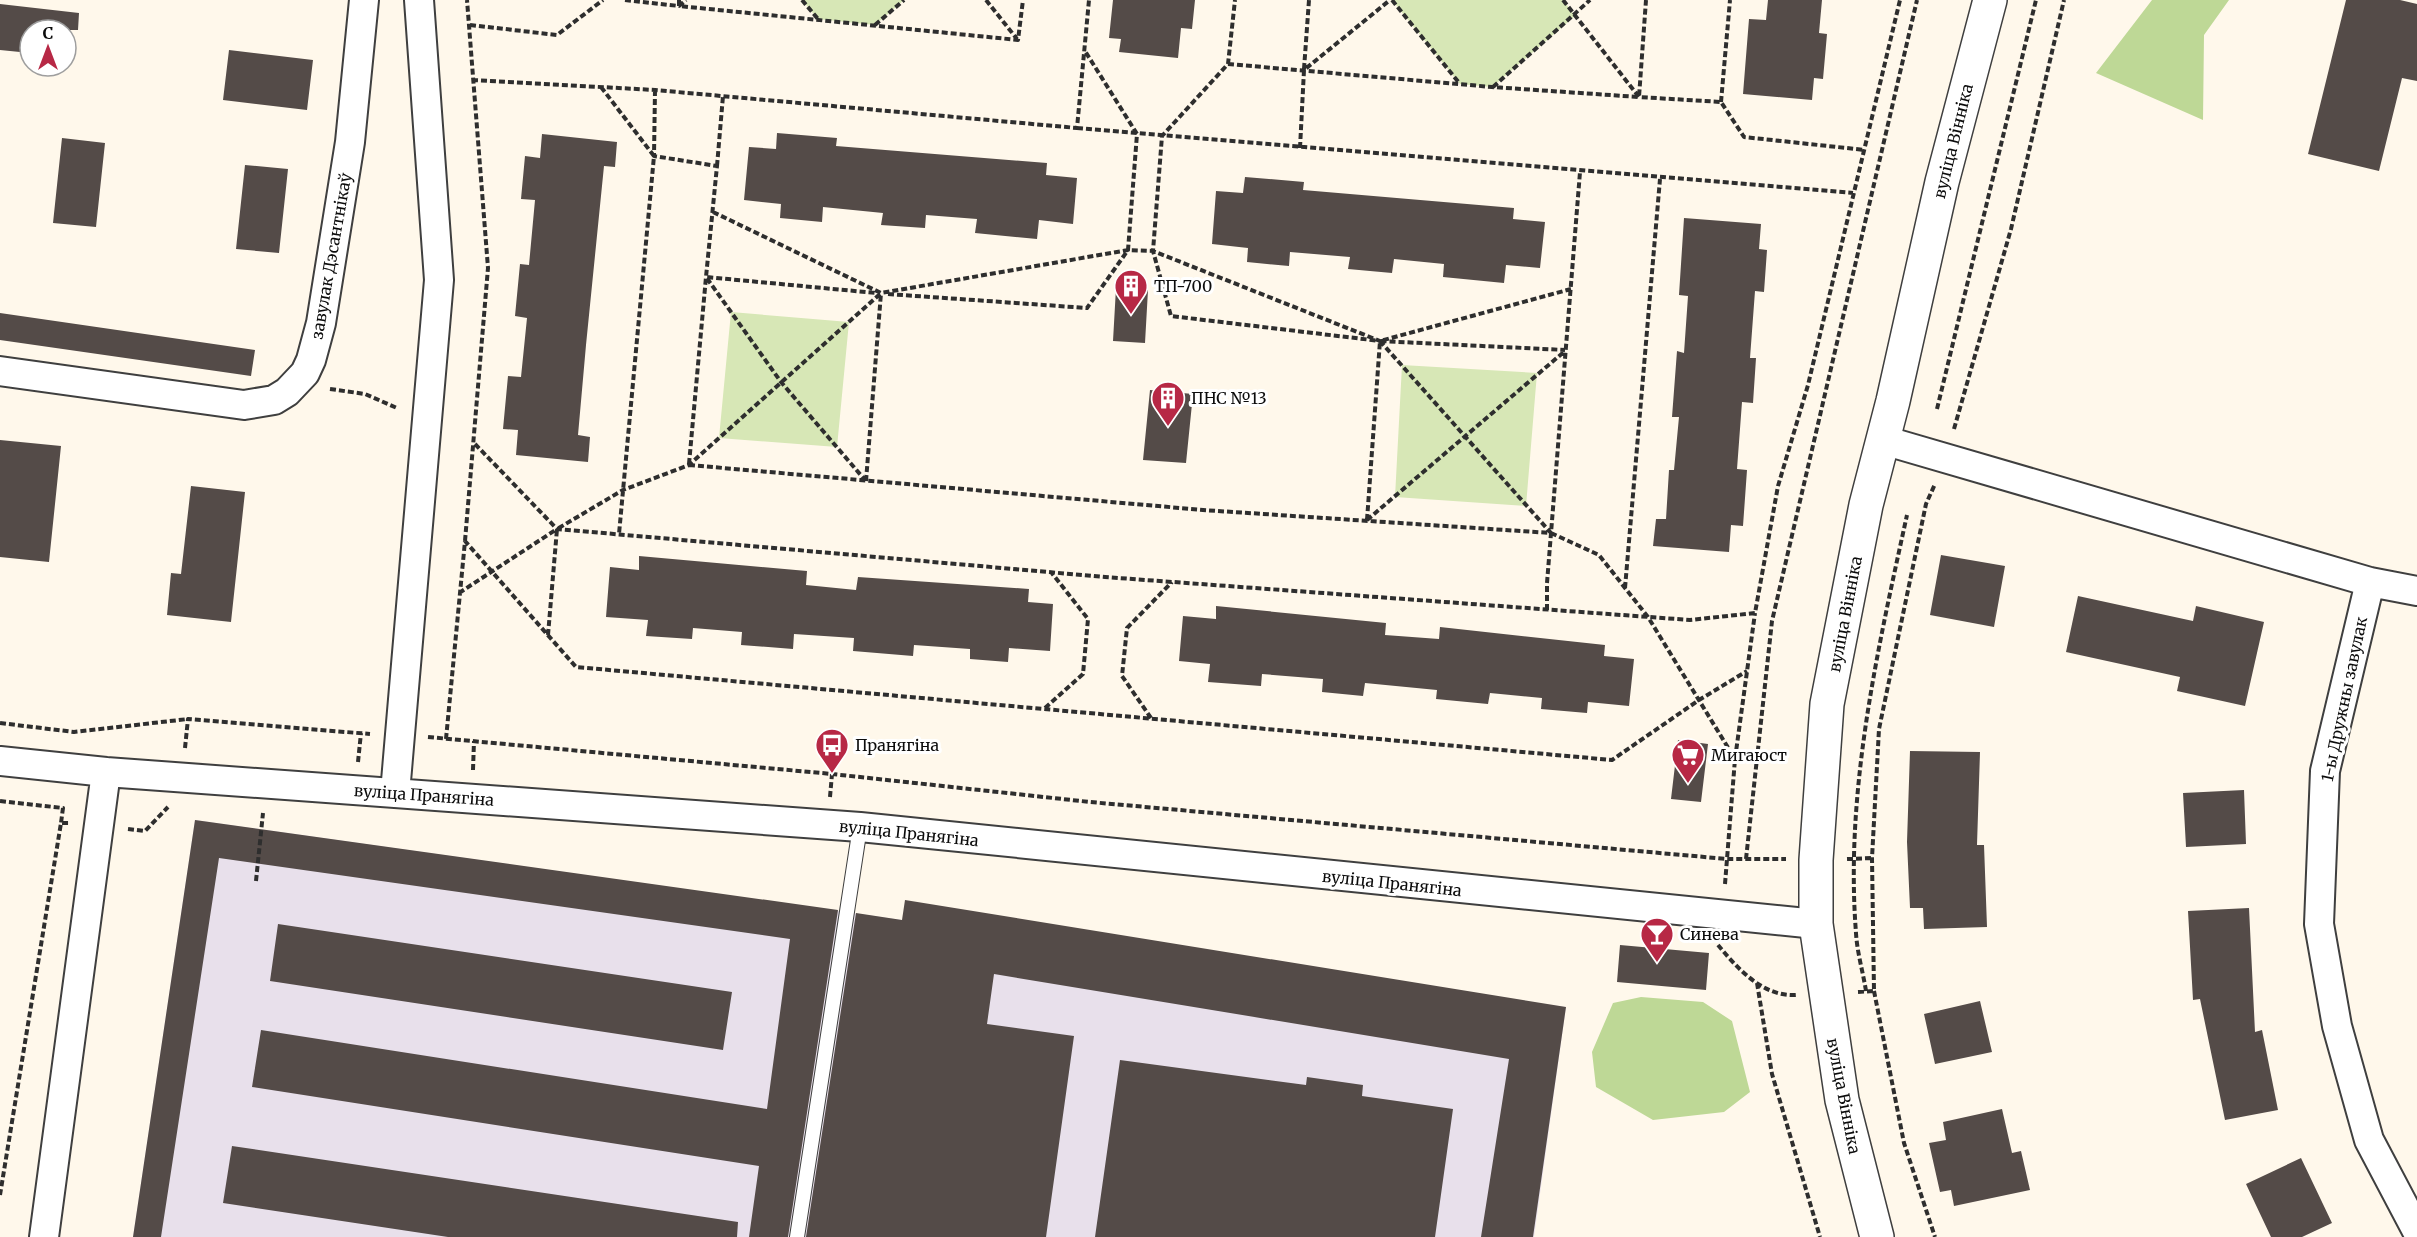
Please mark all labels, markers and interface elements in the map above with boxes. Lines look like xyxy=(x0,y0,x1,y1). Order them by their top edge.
north arrow xyxy=(18,18,78,78)
text: С xyxy=(43,23,53,43)
street label: вуліца Вінніка xyxy=(1929,81,1977,201)
street label: завулак Дэсантнікаў xyxy=(307,171,356,341)
building icon: ТП-700 xyxy=(1113,268,1149,315)
place label: ТП-700 xyxy=(1154,276,1212,296)
building icon: ПНС №13 xyxy=(1150,380,1186,427)
place label: ПНС №13 xyxy=(1191,388,1267,408)
street label: вуліца Вінніка xyxy=(1824,554,1866,674)
street label: 1-ы Дружны завулак xyxy=(2317,615,2371,783)
bus stop icon: Пранягіна xyxy=(814,727,850,774)
place label: Пранягіна xyxy=(855,735,940,755)
supermarket icon: Мигаюст xyxy=(1670,737,1706,784)
place label: Мигаюст xyxy=(1711,745,1787,765)
street label: вуліца Пранягіна xyxy=(353,780,495,810)
street label: вуліца Пранягіна xyxy=(838,816,980,850)
street label: вуліца Пранягіна xyxy=(1321,866,1463,900)
bar icon: Синева xyxy=(1639,916,1675,963)
place label: Синева xyxy=(1680,924,1739,944)
street label: вуліца Вінніка xyxy=(1823,1036,1865,1156)

